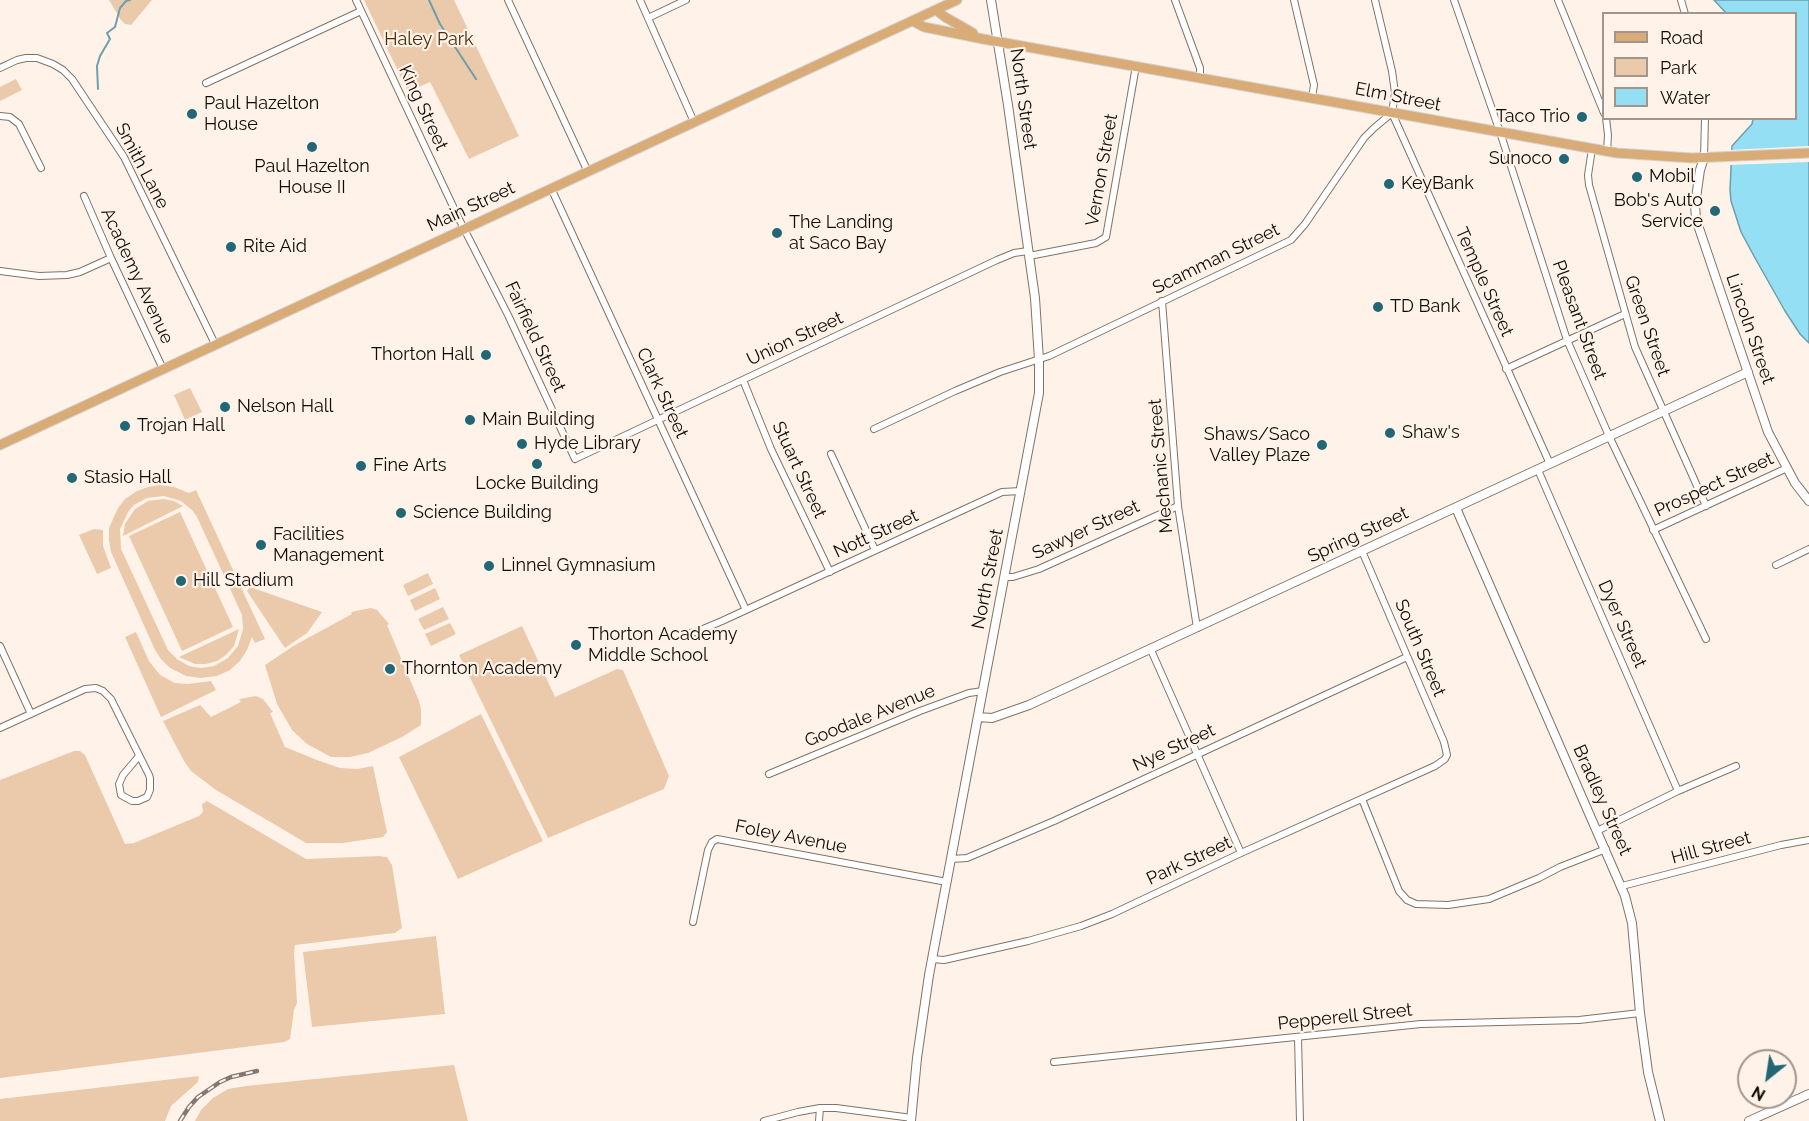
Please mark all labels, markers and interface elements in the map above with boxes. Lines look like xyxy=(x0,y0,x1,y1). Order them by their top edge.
legend xyxy=(1602,12,1797,120)
text: Road xyxy=(1660,27,1703,48)
park label: Haley Park xyxy=(384,29,474,51)
street label: North Street xyxy=(1005,47,1041,151)
text: Park xyxy=(1660,57,1697,78)
street label: King Street xyxy=(394,62,452,154)
street label: Elm Street xyxy=(1353,78,1443,116)
text: Water xyxy=(1660,87,1710,108)
place label: Paul Hazelton House xyxy=(204,93,319,136)
place label: Taco Trio xyxy=(1496,106,1570,128)
marker: Paul Hazelton House xyxy=(185,107,199,121)
marker: Taco Trio xyxy=(1575,110,1589,124)
street label: Vernon Street xyxy=(1081,112,1123,228)
street label: Smith Lane xyxy=(110,119,174,213)
marker: Paul Hazelton House II xyxy=(305,140,319,154)
place label: Sunoco xyxy=(1489,148,1552,170)
marker: Sunoco xyxy=(1557,152,1571,166)
place label: Paul Hazelton House II xyxy=(254,156,370,198)
place label: Mobil xyxy=(1649,166,1695,188)
marker: Mobil xyxy=(1630,170,1644,184)
place label: KeyBank xyxy=(1401,173,1474,195)
street label: Main Street xyxy=(424,177,518,237)
marker: KeyBank xyxy=(1382,177,1396,191)
place label: Bob's Auto Service xyxy=(1614,190,1703,232)
marker: Bob's Auto Service xyxy=(1708,204,1722,218)
street label: Academy Avenue xyxy=(96,205,178,347)
place label: The Landing at Saco Bay xyxy=(789,212,893,254)
street label: Scamman Street xyxy=(1149,219,1283,299)
street label: Temple Street xyxy=(1450,224,1518,340)
marker: The Landing at Saco Bay xyxy=(770,226,784,240)
place label: Rite Aid xyxy=(243,236,307,258)
marker: Rite Aid xyxy=(224,240,238,254)
street label: Pleasant Street xyxy=(1547,257,1611,383)
street label: Lincoln Street xyxy=(1721,271,1779,387)
street label: Green Street xyxy=(1620,273,1674,379)
street label: Fairfield Street xyxy=(500,278,570,396)
place label: TD Bank xyxy=(1390,296,1460,318)
marker: TD Bank xyxy=(1371,300,1385,314)
street label: Union Street xyxy=(743,307,847,371)
place label: Thorton Hall xyxy=(371,344,474,366)
street label: Clark Street xyxy=(632,344,692,442)
marker: Thorton Hall xyxy=(479,348,493,362)
place label: Nelson Hall xyxy=(237,396,333,418)
street label: Mechanic Street xyxy=(1144,398,1178,534)
marker: Nelson Hall xyxy=(218,400,232,414)
place label: Main Building xyxy=(482,409,595,431)
marker: Main Building xyxy=(463,413,477,427)
place label: Trojan Hall xyxy=(137,415,225,437)
street label: Stuart Street xyxy=(767,418,831,522)
marker: Trojan Hall xyxy=(118,419,132,433)
place label: Shaw's xyxy=(1402,422,1460,444)
place label: Shaws/Saco Valley Plaze xyxy=(1204,424,1310,466)
marker: Shaw's xyxy=(1383,426,1397,440)
place label: Hyde Library xyxy=(534,433,641,455)
marker: Hyde Library xyxy=(515,437,529,451)
marker: Shaws/Saco Valley Plaze xyxy=(1315,438,1329,452)
street label: Prospect Street xyxy=(1651,448,1777,522)
place label: Fine Arts xyxy=(373,455,446,477)
marker: Locke Building xyxy=(530,457,544,471)
marker: Fine Arts xyxy=(354,459,368,473)
place label: Stasio Hall xyxy=(84,467,171,489)
marker: Stasio Hall xyxy=(65,471,79,485)
place label: Locke Building xyxy=(475,473,599,495)
street label: Sawyer Street xyxy=(1029,496,1143,564)
place label: Science Building xyxy=(413,502,552,524)
street label: Spring Street xyxy=(1304,502,1412,568)
street label: Nott Street xyxy=(830,505,922,563)
marker: Science Building xyxy=(394,506,408,520)
place label: Facilities Management xyxy=(273,524,384,566)
street label: North Street xyxy=(968,527,1008,631)
marker: Facilities Management xyxy=(254,538,268,552)
place label: Linnel Gymnasium xyxy=(501,555,656,577)
marker: Linnel Gymnasium xyxy=(482,559,496,573)
place label: Hill Stadium xyxy=(193,570,294,592)
marker: Hill Stadium xyxy=(174,574,188,588)
street label: Dyer Street xyxy=(1593,577,1651,671)
street label: South Street xyxy=(1390,596,1450,700)
place label: Thorton Academy Middle School xyxy=(588,624,738,666)
marker: Thorton Academy Middle School xyxy=(569,638,583,652)
place label: Thornton Academy xyxy=(402,658,562,680)
marker: Thornton Academy xyxy=(383,662,397,676)
street label: Goodale Avenue xyxy=(802,680,938,752)
street label: Nye Street xyxy=(1129,720,1219,776)
street label: Bradley Street xyxy=(1568,741,1636,859)
street label: Foley Avenue xyxy=(733,816,849,858)
street label: Hill Street xyxy=(1669,827,1753,869)
street label: Park Street xyxy=(1143,832,1235,890)
street label: Pepperell Street xyxy=(1277,999,1413,1035)
north arrow xyxy=(1737,1049,1797,1109)
text: N xyxy=(1749,1082,1769,1105)

